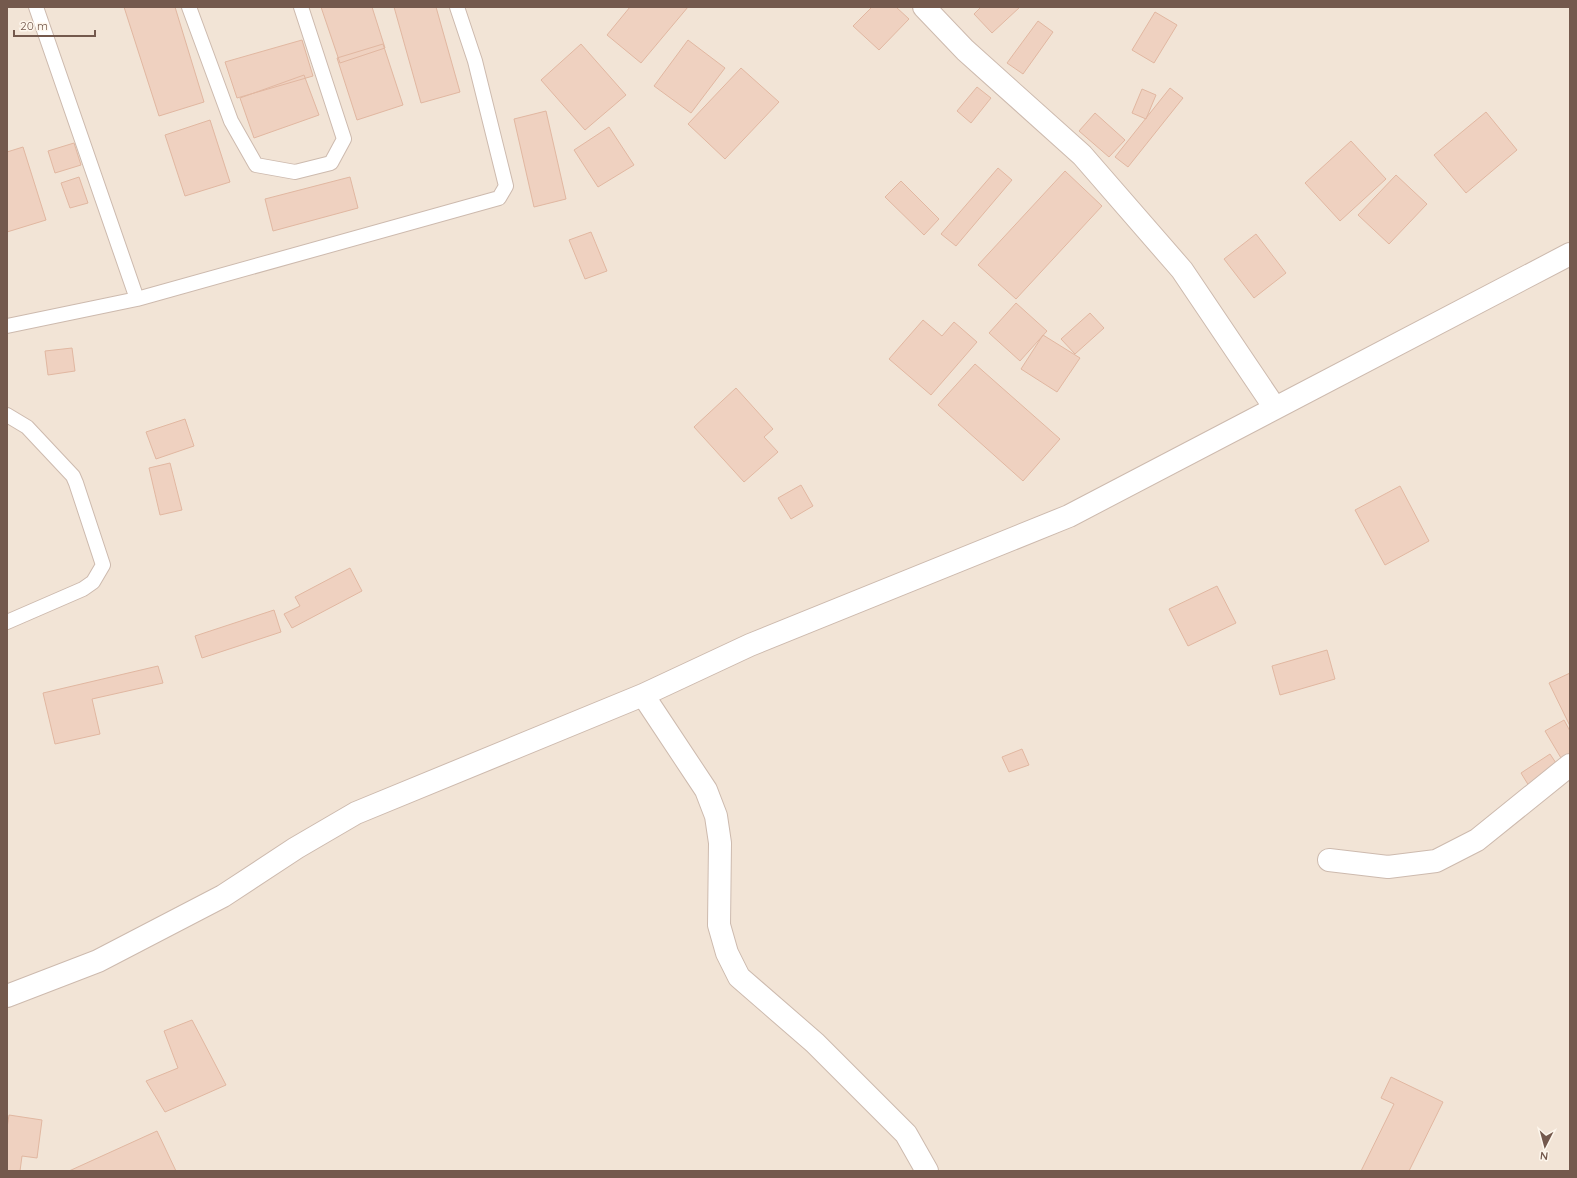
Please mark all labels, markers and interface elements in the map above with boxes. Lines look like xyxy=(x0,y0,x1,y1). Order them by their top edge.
scale bar xyxy=(14,12,95,38)
text: 20 m xyxy=(20,18,48,33)
north arrow xyxy=(1525,1126,1565,1166)
text: N xyxy=(1539,1149,1549,1163)

